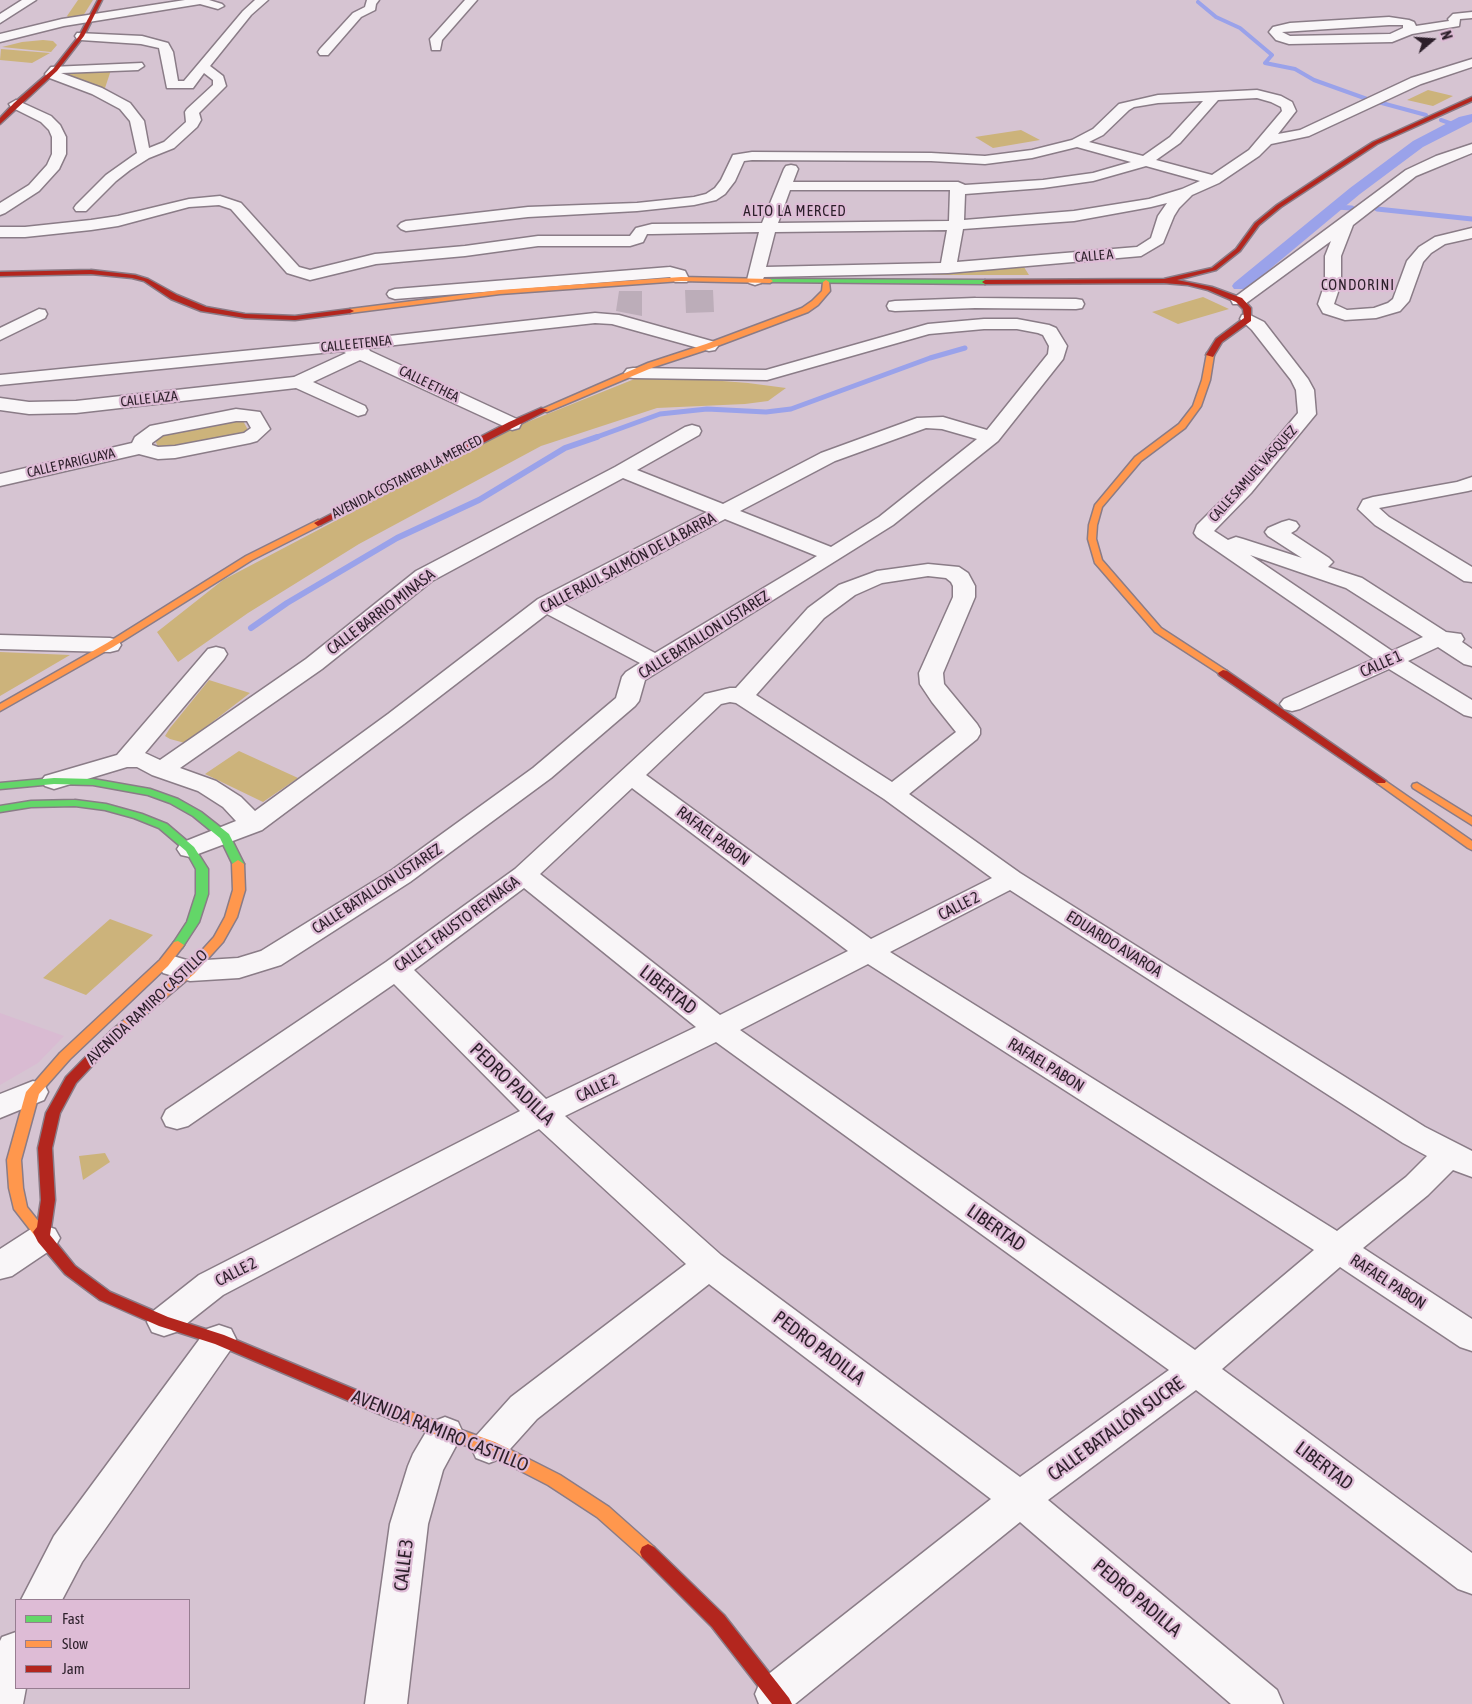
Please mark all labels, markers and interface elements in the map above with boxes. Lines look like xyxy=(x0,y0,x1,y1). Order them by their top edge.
north arrow xyxy=(1407,15,1457,65)
text: N xyxy=(1437,29,1455,42)
district label: ALTO LA MERCED xyxy=(742,202,848,220)
street label: CALLE A xyxy=(1074,246,1114,266)
district label: CONDORINI xyxy=(1320,276,1396,294)
street label: CALLE ETENEA xyxy=(320,332,392,356)
street label: CALLE ETHEA xyxy=(396,362,462,406)
street label: CALLE LAZA xyxy=(120,388,178,410)
street label: CALLE SAMUEL VASQUEZ xyxy=(1205,422,1301,526)
street label: AVENIDA COSTANERA LA MERCED xyxy=(329,432,485,522)
street label: CALLE PARIGUAYA xyxy=(25,445,117,481)
street label: CALLE RAUL SALMÓN DE LA BARRA xyxy=(537,509,719,617)
street label: CALLE BARRIO MINASA xyxy=(323,565,439,659)
street label: CALLE BATALLON USTAREZ xyxy=(635,587,773,683)
street label: CALLE 1 xyxy=(1357,646,1405,682)
street label: RAFAEL PABON xyxy=(673,802,753,870)
street label: CALLE BATALLON USTAREZ xyxy=(309,840,445,938)
street label: CALLE 1 FAUSTO REYNAGA xyxy=(391,872,523,976)
street label: CALLE 2 xyxy=(935,887,983,925)
street label: EDUARDO AVAROA xyxy=(1063,907,1165,981)
street label: AVENIDA RAMIRO CASTILLO xyxy=(82,946,212,1068)
street label: LIBERTAD xyxy=(635,961,701,1019)
street label: RAFAEL PABON xyxy=(1004,1034,1088,1096)
street label: PEDRO PADILLA xyxy=(465,1038,559,1130)
street label: CALLE 2 xyxy=(573,1070,621,1106)
street label: LIBERTAD xyxy=(962,1200,1030,1256)
street label: RAFAEL PABON xyxy=(1347,1250,1429,1314)
street label: CALLE 2 xyxy=(212,1253,260,1291)
street label: PEDRO PADILLA xyxy=(769,1306,869,1390)
street label: CALLE BATALLÓN SUCRE xyxy=(1044,1372,1188,1486)
street label: AVENIDA RAMIRO CASTILLO xyxy=(348,1385,532,1477)
street label: LIBERTAD xyxy=(1291,1437,1357,1495)
street label: CALLE 3 xyxy=(390,1538,418,1592)
street label: PEDRO PADILLA xyxy=(1088,1554,1186,1642)
legend xyxy=(15,1599,190,1689)
text: Fast xyxy=(62,1610,84,1627)
text: Slow xyxy=(62,1635,88,1652)
text: Jam xyxy=(62,1660,85,1677)

